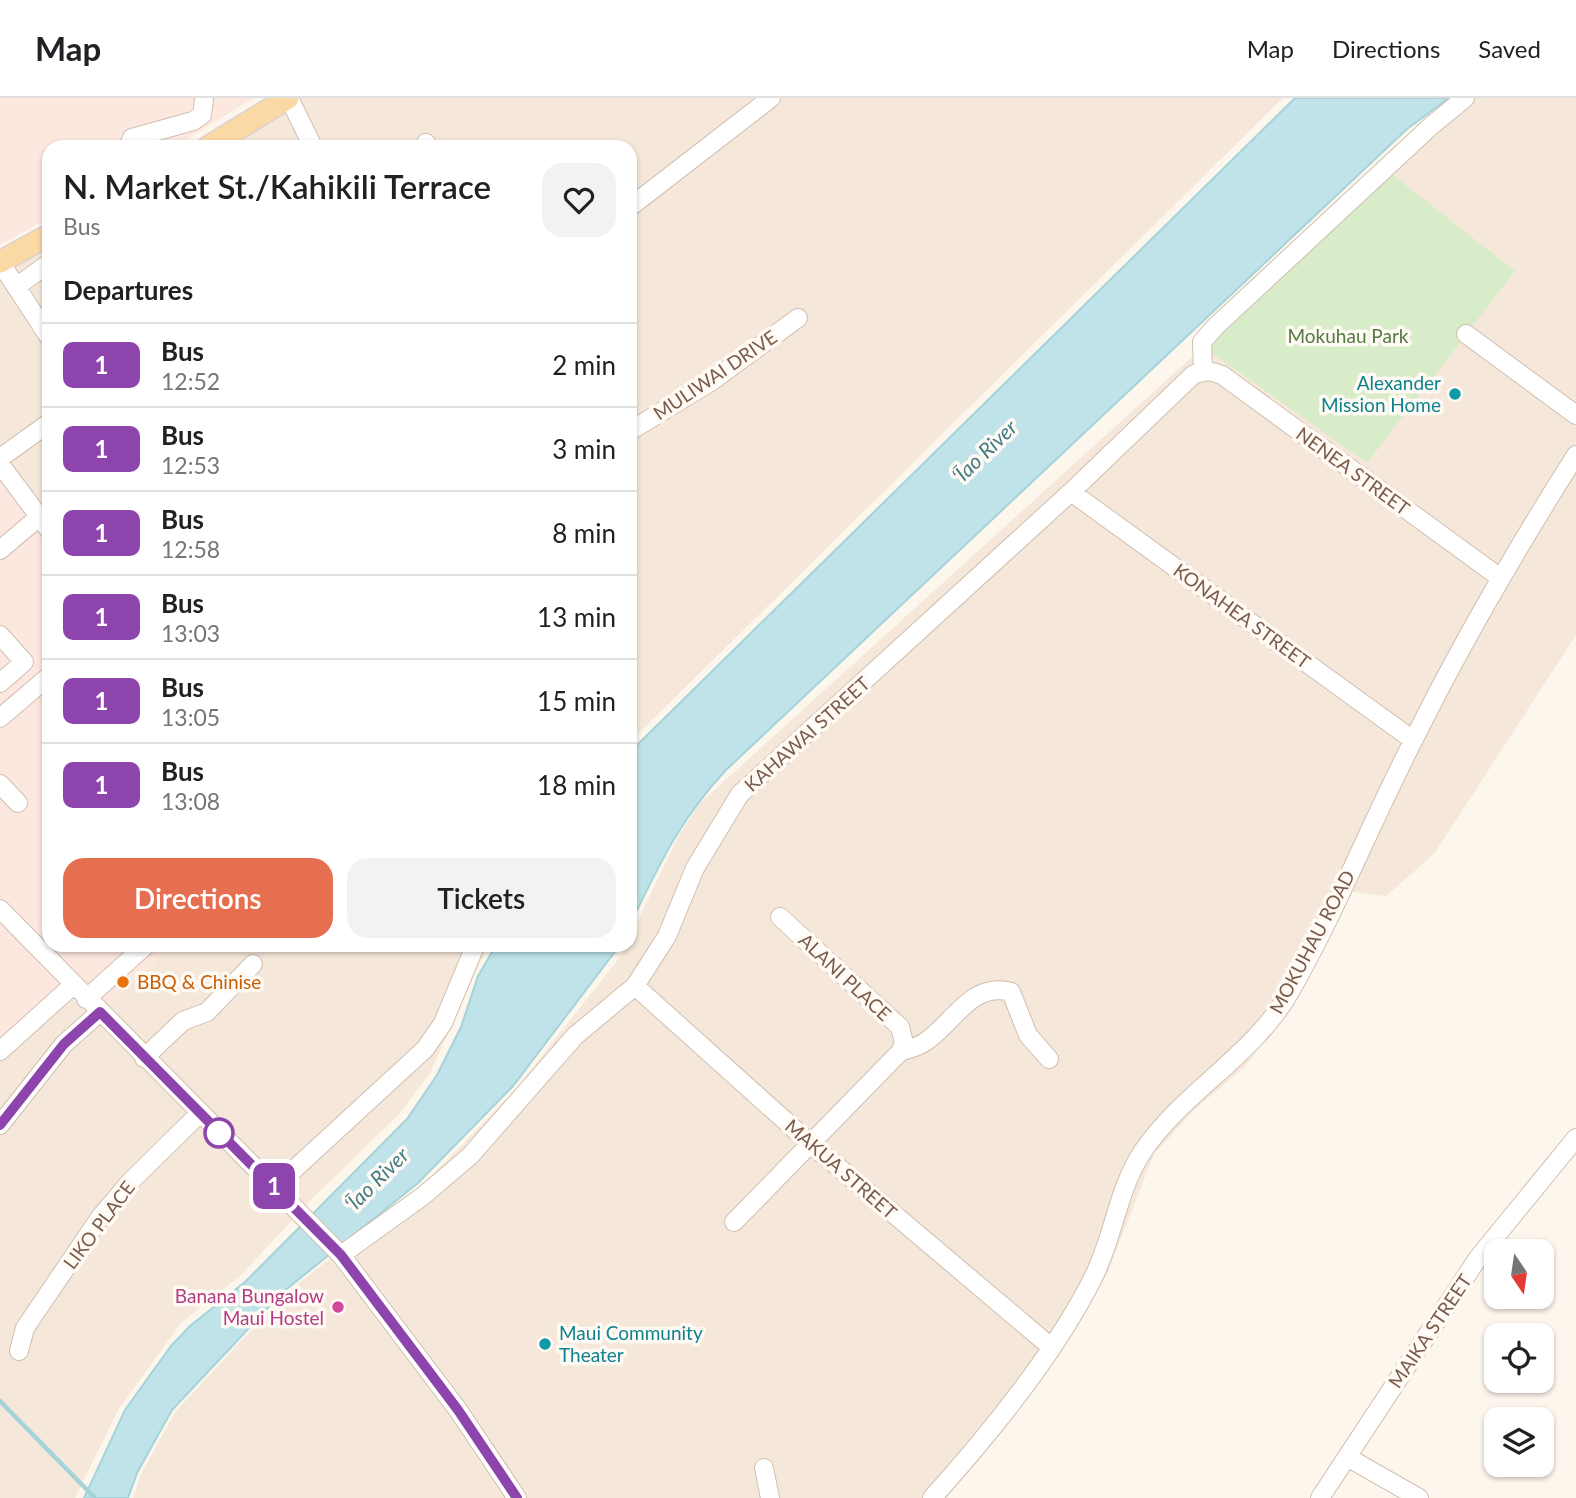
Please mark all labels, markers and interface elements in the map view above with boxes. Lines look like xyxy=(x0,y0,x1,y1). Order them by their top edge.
text: Map xyxy=(35,28,101,68)
text: Map xyxy=(1247,34,1294,63)
text: Directions xyxy=(1332,34,1440,63)
text: Saved xyxy=(1478,34,1541,63)
button: heart xyxy=(542,163,616,237)
text: N. Market St./Kahikili Terrace xyxy=(63,166,491,206)
text: Bus xyxy=(63,212,100,240)
text: Departures xyxy=(63,274,193,306)
park label: Mokuhau Park xyxy=(1288,324,1409,347)
street label: MULIWAI DRIVE xyxy=(649,325,781,424)
text: Bus xyxy=(161,335,204,367)
text: 2 min xyxy=(552,349,616,381)
text: 1 xyxy=(95,350,108,379)
text: 12:52 xyxy=(161,367,220,395)
place label: Alexander Mission Home xyxy=(1321,371,1441,416)
marker: Alexander Mission Home xyxy=(1447,386,1463,402)
water label: ʻĪao River xyxy=(947,414,1022,488)
text: Bus xyxy=(161,419,204,451)
street label: NENEA STREET xyxy=(1292,422,1415,519)
text: 3 min xyxy=(552,433,616,465)
text: 1 xyxy=(95,434,108,463)
text: 12:53 xyxy=(161,451,220,479)
text: Bus xyxy=(161,503,204,535)
text: 8 min xyxy=(552,517,616,549)
text: 1 xyxy=(95,518,108,547)
text: 12:58 xyxy=(161,535,220,563)
street label: KONAHEA STREET xyxy=(1169,558,1315,673)
text: Bus xyxy=(161,587,204,619)
text: 13 min xyxy=(537,601,616,633)
text: 1 xyxy=(95,602,108,631)
text: 13:03 xyxy=(161,619,220,647)
text: Bus xyxy=(161,671,204,703)
street label: KAHAWAI STREET xyxy=(739,671,874,796)
text: 15 min xyxy=(537,685,616,717)
text: 1 xyxy=(95,686,108,715)
text: 13:05 xyxy=(161,703,220,731)
text: Bus xyxy=(161,755,204,787)
text: 18 min xyxy=(537,769,616,801)
text: 1 xyxy=(95,770,108,799)
text: 13:08 xyxy=(161,787,220,815)
button: Directions xyxy=(63,858,333,938)
button: Tickets xyxy=(347,858,616,938)
street label: MOKUHAU ROAD xyxy=(1264,866,1359,1017)
street label: ALANI PLACE xyxy=(795,928,896,1025)
place label: BBQ & Chinise xyxy=(137,970,261,993)
marker: BBQ & Chinise xyxy=(115,974,131,990)
street label: MAKUA STREET xyxy=(781,1114,902,1223)
unlabelled marker xyxy=(204,1118,234,1148)
water label: ʻĪao River xyxy=(339,1141,414,1216)
line badge: 1 xyxy=(251,1163,297,1209)
text: 1 xyxy=(267,1171,281,1200)
street label: LIKO PLACE xyxy=(58,1176,139,1273)
north arrow xyxy=(1484,1239,1554,1309)
map controls xyxy=(1484,1239,1554,1477)
street label: MAIKA STREET xyxy=(1383,1270,1476,1392)
place label: Banana Bungalow Maui Hostel xyxy=(175,1284,324,1329)
marker: Banana Bungalow Maui Hostel xyxy=(330,1299,346,1315)
place label: Maui Community Theater xyxy=(559,1321,703,1366)
button: locate xyxy=(1484,1323,1554,1393)
marker: Maui Community Theater xyxy=(537,1336,553,1352)
button: layers xyxy=(1484,1407,1554,1477)

